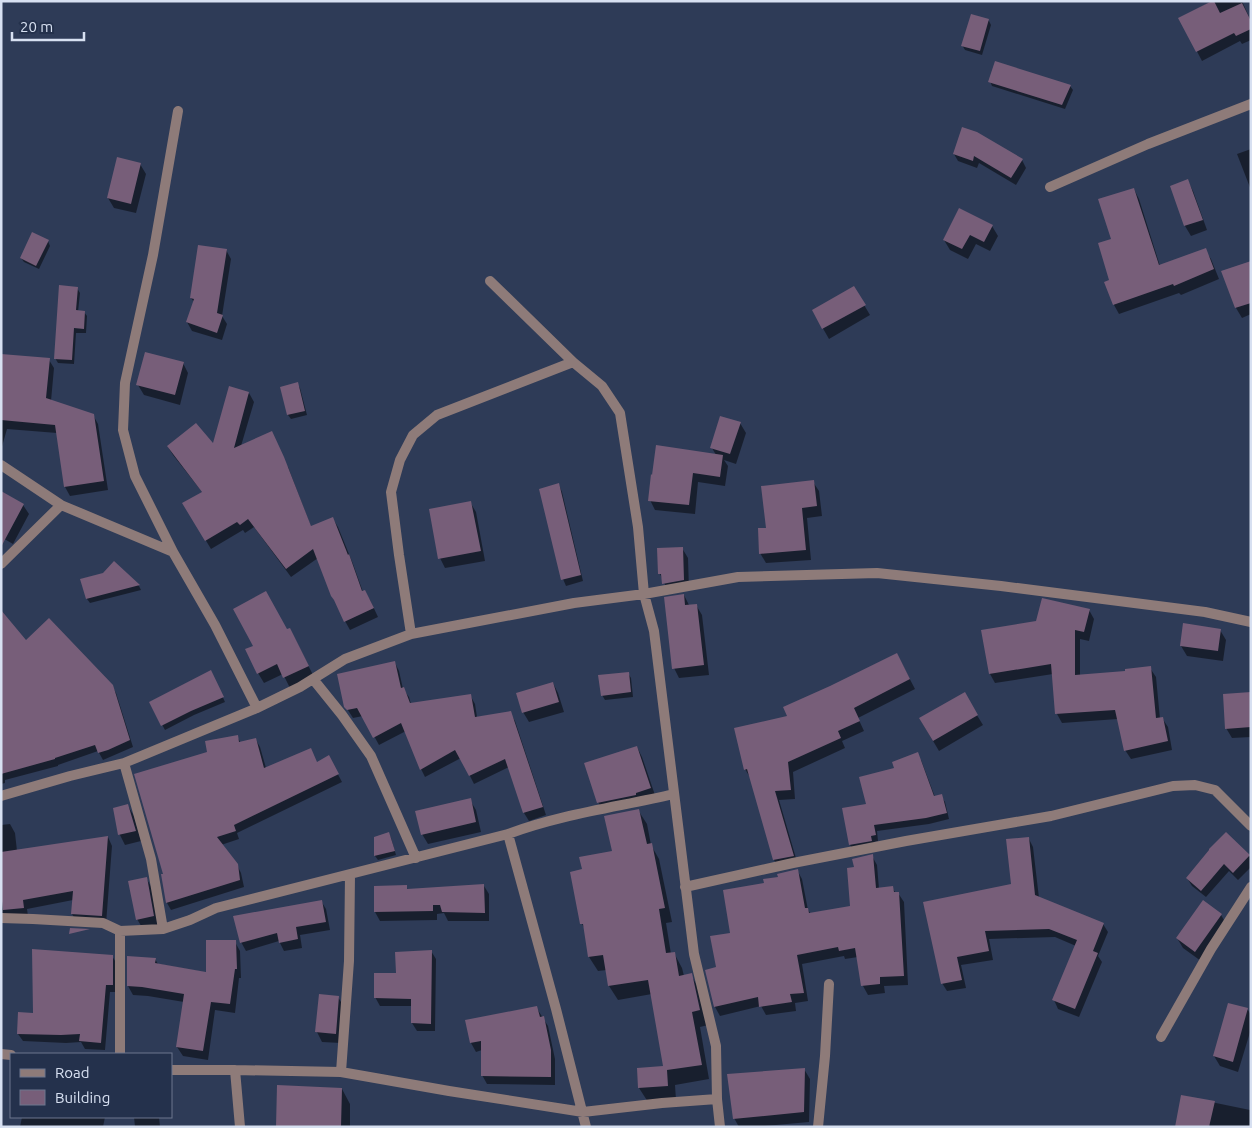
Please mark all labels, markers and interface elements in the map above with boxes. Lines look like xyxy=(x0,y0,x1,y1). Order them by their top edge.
scale bar xyxy=(12,10,85,42)
text: 20 m xyxy=(20,18,53,35)
legend xyxy=(10,1053,172,1118)
text: Road xyxy=(55,1064,90,1081)
text: Building xyxy=(55,1089,110,1106)

